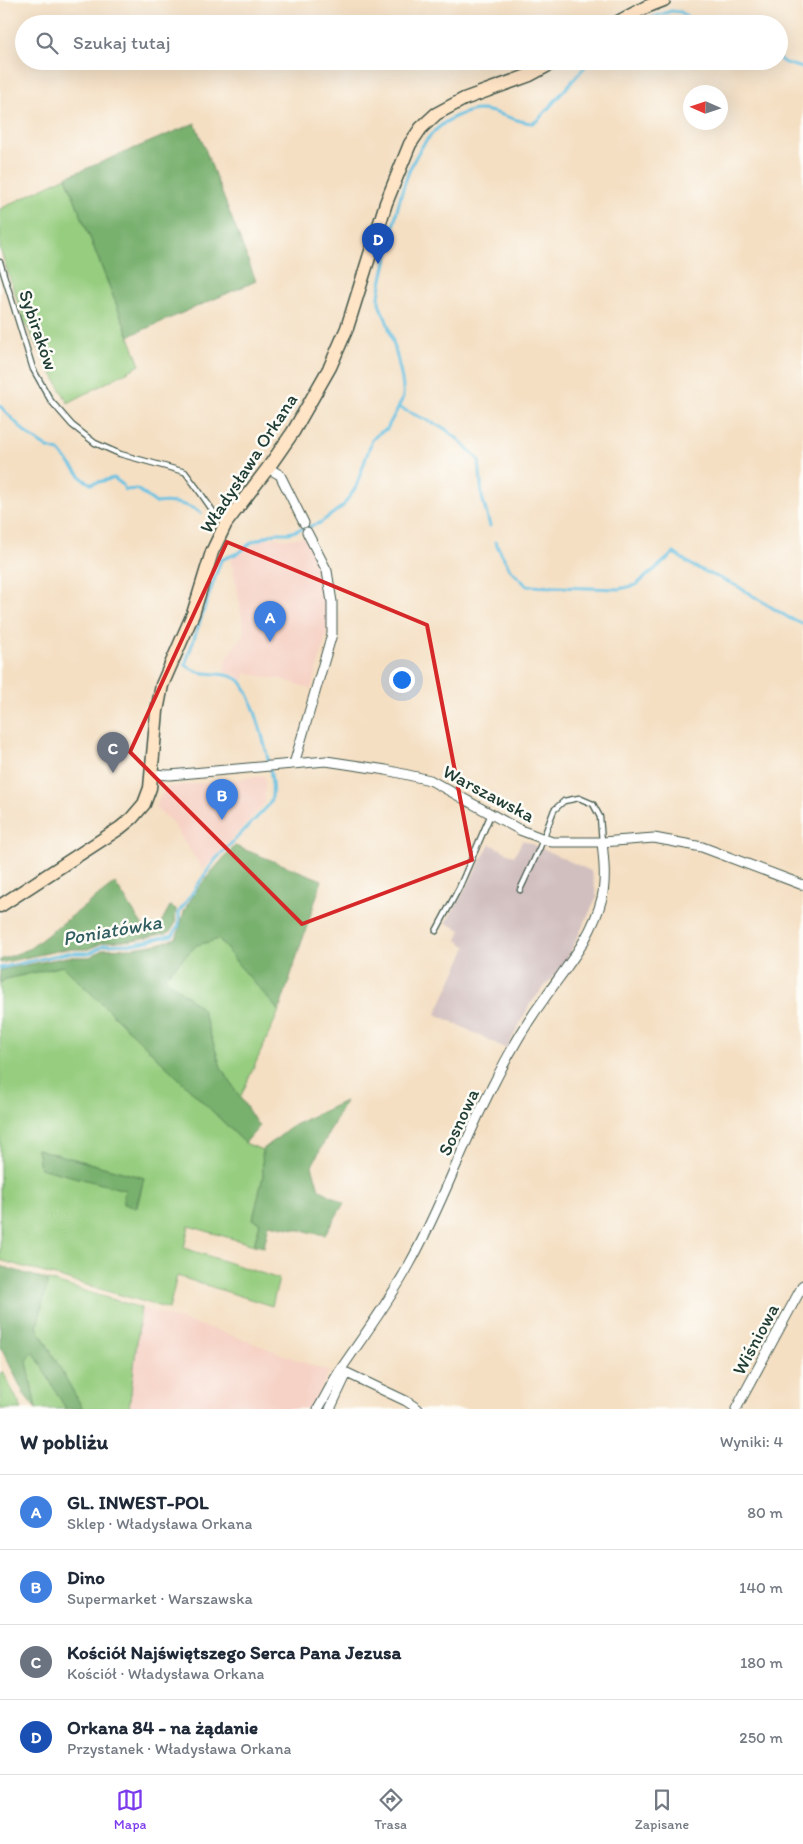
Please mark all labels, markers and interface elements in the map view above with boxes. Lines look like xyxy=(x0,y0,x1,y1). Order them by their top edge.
search box xyxy=(15,15,788,70)
icon: search xyxy=(33,29,61,57)
text: Szukaj tutaj xyxy=(73,31,170,54)
north arrow xyxy=(683,85,728,130)
pin: D xyxy=(362,223,394,264)
street label: Sybiraków xyxy=(14,287,63,373)
street label: Władysława Orkana xyxy=(195,389,302,538)
pin: A xyxy=(254,601,286,642)
your location xyxy=(389,667,415,693)
pin: C xyxy=(97,732,129,773)
street label: Warszawska xyxy=(439,760,539,827)
pin: B xyxy=(206,779,238,820)
water label: Poniatówka xyxy=(61,909,164,950)
street label: Sosnowa xyxy=(433,1085,484,1159)
street label: Wiśniowa xyxy=(727,1299,784,1379)
text: W pobliżu xyxy=(20,1429,108,1454)
text: Wyniki: 4 xyxy=(720,1432,783,1451)
text: GL. INWEST-POL xyxy=(67,1491,209,1514)
text: A xyxy=(31,1503,41,1522)
text: 80 m xyxy=(747,1503,783,1522)
text: Sklep · Władysława Orkana xyxy=(67,1514,252,1533)
text: Dino xyxy=(67,1566,105,1589)
text: B xyxy=(31,1578,41,1597)
text: 140 m xyxy=(739,1578,783,1597)
text: Supermarket · Warszawska xyxy=(67,1589,253,1608)
text: Kościół Najświętszego Serca Pana Jezusa xyxy=(67,1641,401,1664)
text: C xyxy=(31,1653,41,1672)
text: 180 m xyxy=(740,1653,783,1672)
text: Kościół · Władysława Orkana xyxy=(67,1664,264,1683)
text: Orkana 84 - na żądanie xyxy=(67,1716,258,1739)
text: D xyxy=(31,1728,41,1747)
text: 250 m xyxy=(739,1728,783,1747)
text: Przystanek · Władysława Orkana xyxy=(67,1739,291,1758)
tab: Mapa xyxy=(114,1786,146,1833)
tab: Trasa xyxy=(374,1786,407,1833)
tab: Zapisane xyxy=(635,1786,689,1833)

